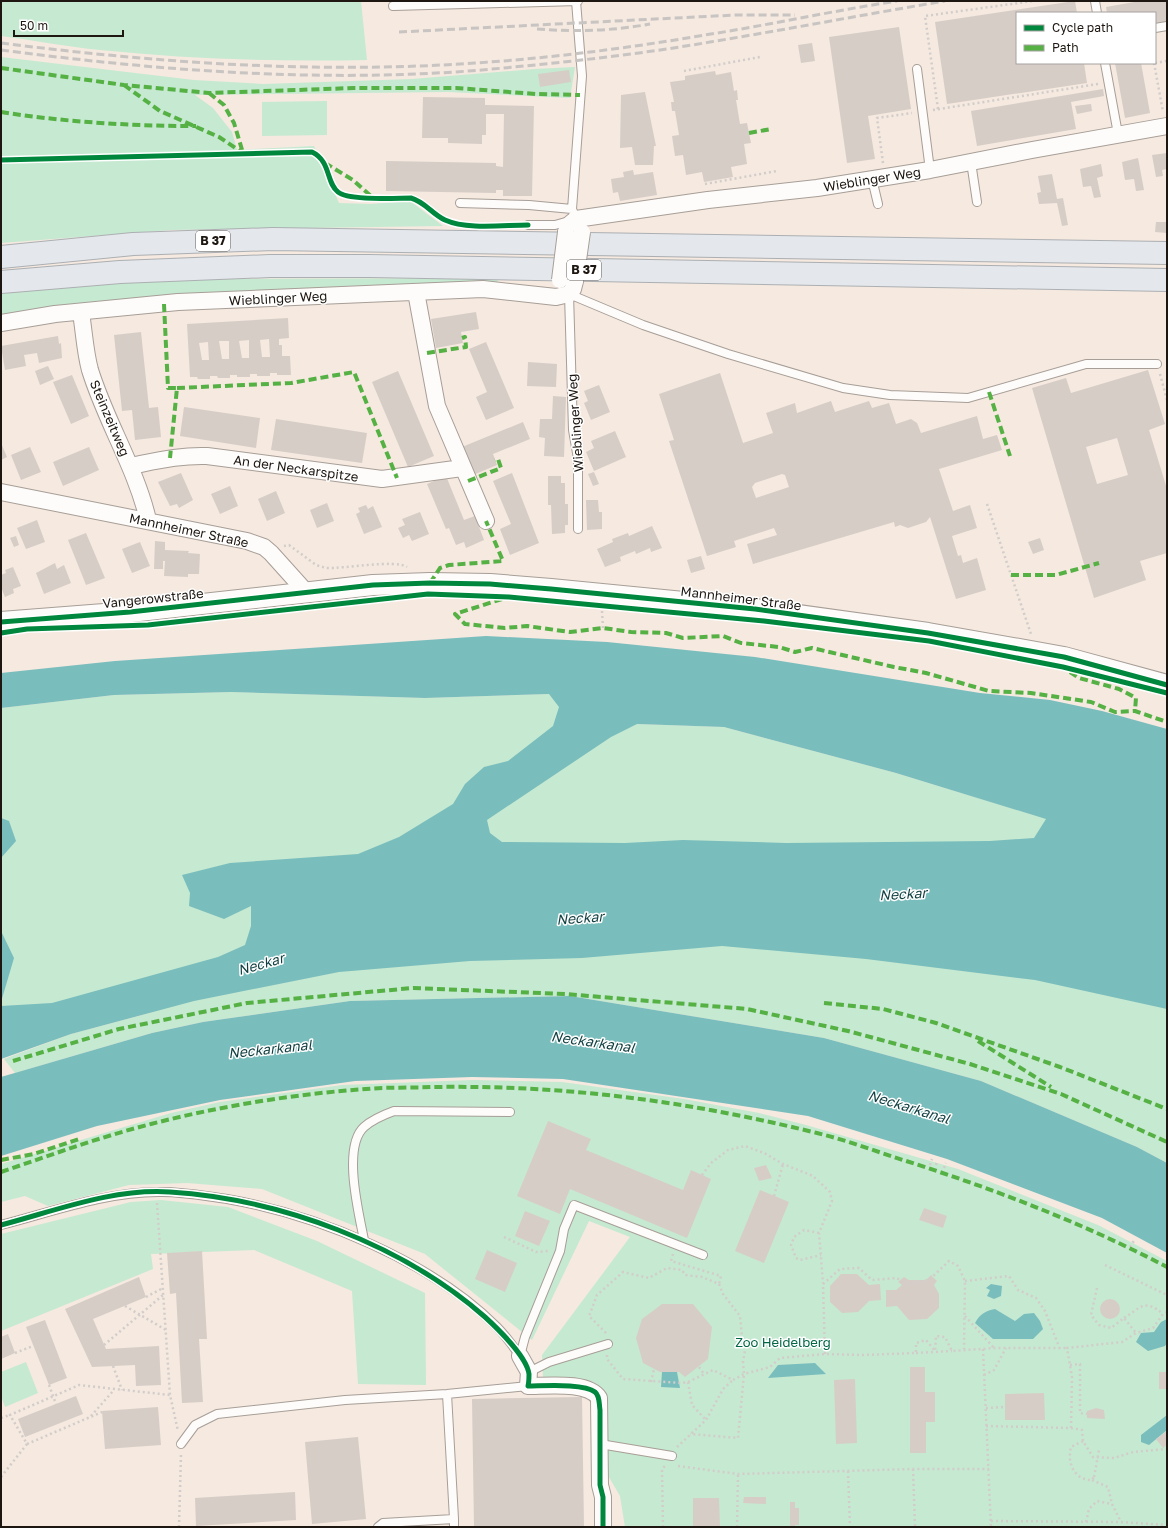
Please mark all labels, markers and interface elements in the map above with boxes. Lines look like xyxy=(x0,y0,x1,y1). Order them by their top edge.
scale bar xyxy=(14,12,123,38)
legend xyxy=(1016,12,1156,64)
text: 50 m xyxy=(20,18,48,33)
text: Cycle path xyxy=(1052,20,1113,35)
text: Path xyxy=(1052,40,1079,55)
street label: Wieblinger Weg xyxy=(822,163,922,195)
road number: B 37 xyxy=(196,231,230,251)
road number: B 37 xyxy=(567,260,601,280)
street label: Wieblinger Weg xyxy=(228,287,328,309)
street label: Wieblinger Weg xyxy=(564,373,586,473)
street label: Steinzeitweg xyxy=(87,378,133,458)
street label: An der Neckarspitze xyxy=(233,451,359,485)
street label: Mannheimer Straße xyxy=(128,510,250,550)
street label: Mannheimer Straße xyxy=(680,583,802,613)
street label: Vangerowstraße xyxy=(102,585,204,611)
water label: Neckar xyxy=(879,884,930,903)
water label: Neckar xyxy=(556,907,607,928)
water label: Neckar xyxy=(236,948,288,978)
water label: Neckarkanal xyxy=(550,1027,636,1056)
water label: Neckarkanal xyxy=(227,1036,313,1061)
water label: Neckarkanal xyxy=(866,1086,952,1127)
park label: Zoo Heidelberg xyxy=(735,1334,831,1350)

